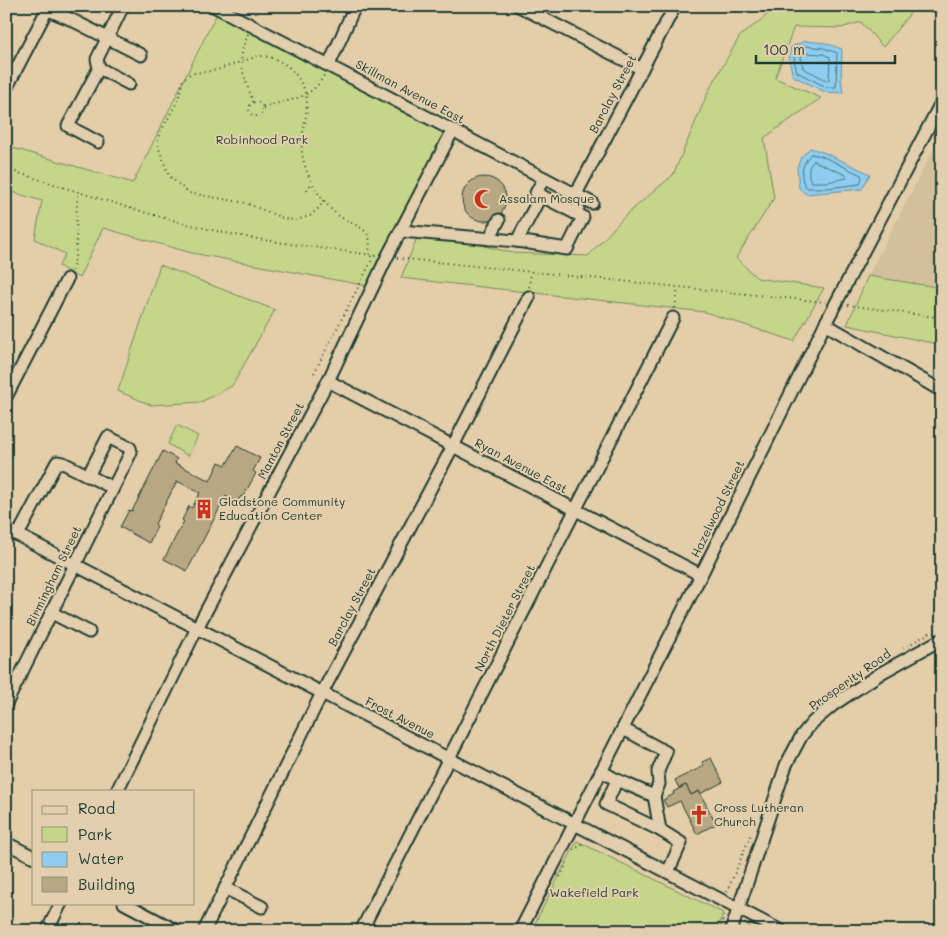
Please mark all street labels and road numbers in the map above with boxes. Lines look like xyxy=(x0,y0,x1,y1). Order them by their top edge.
street label: Barclay Street xyxy=(585,51,640,136)
street label: Skillman Avenue East xyxy=(353,56,468,127)
street label: Manton Street xyxy=(253,399,307,482)
street label: Ryan Avenue East xyxy=(472,434,571,496)
street label: Hazelwood Street xyxy=(687,457,748,560)
street label: Birmingham Street xyxy=(22,523,84,628)
street label: North Dieter Street xyxy=(470,561,538,674)
street label: Barclay Street xyxy=(324,564,379,649)
street label: Prosperity Road xyxy=(805,645,894,713)
street label: Frost Avenue xyxy=(363,693,438,742)

